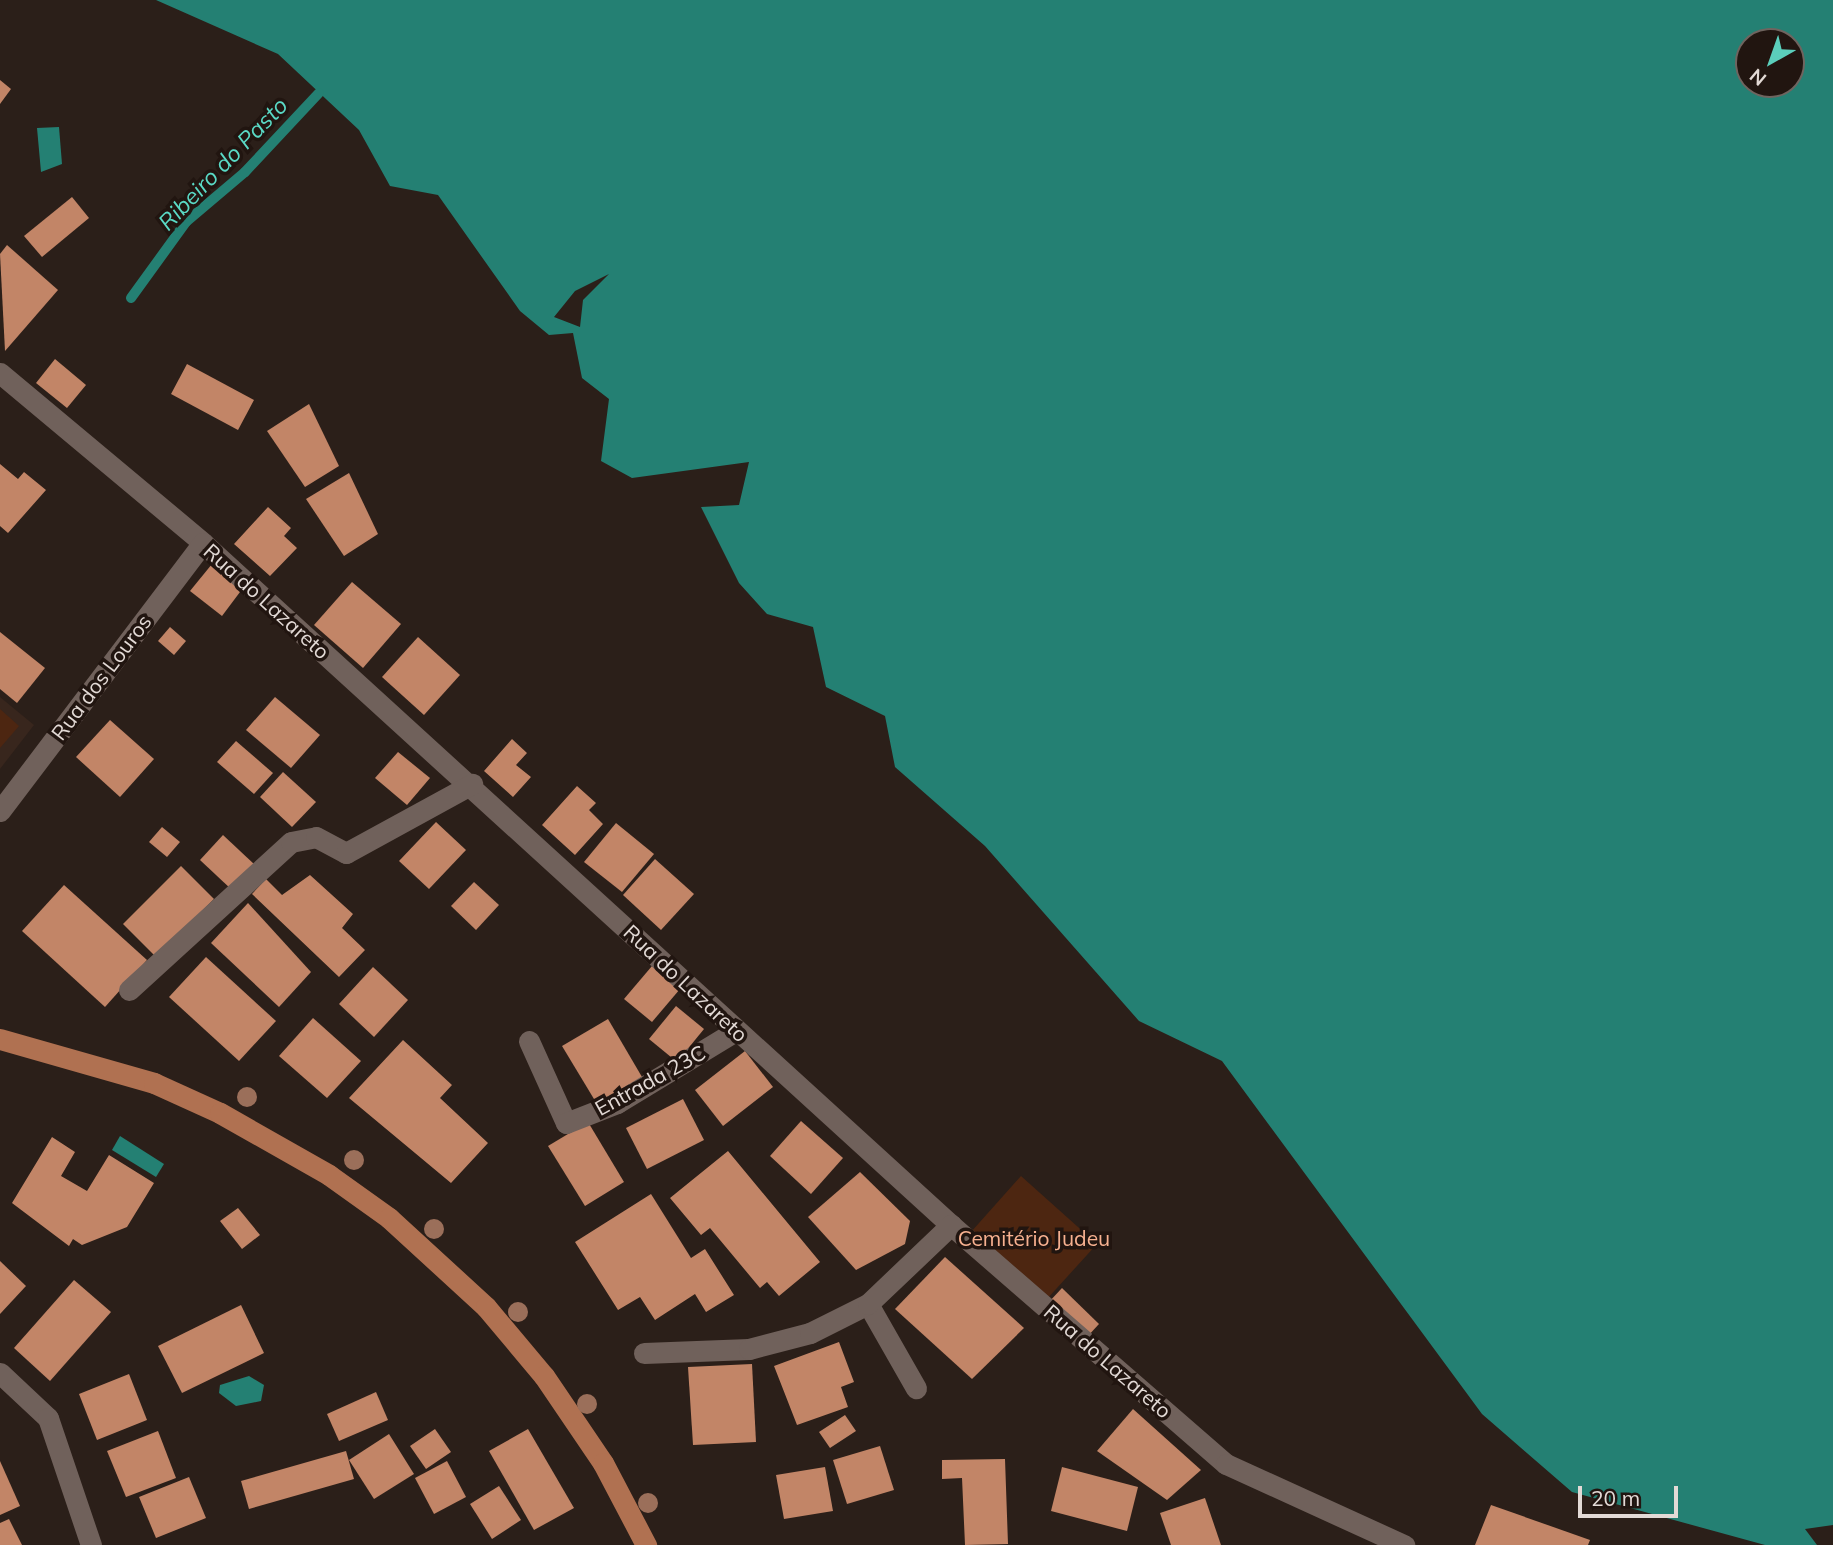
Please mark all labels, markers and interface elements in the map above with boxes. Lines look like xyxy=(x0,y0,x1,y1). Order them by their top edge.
north arrow xyxy=(1735,28,1805,98)
text: N xyxy=(1745,64,1771,91)
water label: Ribeiro do Pasto xyxy=(153,92,293,236)
street label: Rua do Lazareto xyxy=(199,538,335,664)
street label: Rua dos Louros xyxy=(46,609,156,745)
street label: Rua do Lazareto xyxy=(619,919,753,1047)
street label: Entrada 23C xyxy=(590,1039,710,1121)
park label: Cemitério Judeu xyxy=(958,1225,1110,1251)
street label: Rua do Lazareto xyxy=(1039,1299,1177,1423)
scale bar xyxy=(1581,1472,1681,1516)
text: 20 m xyxy=(1591,1485,1640,1511)

